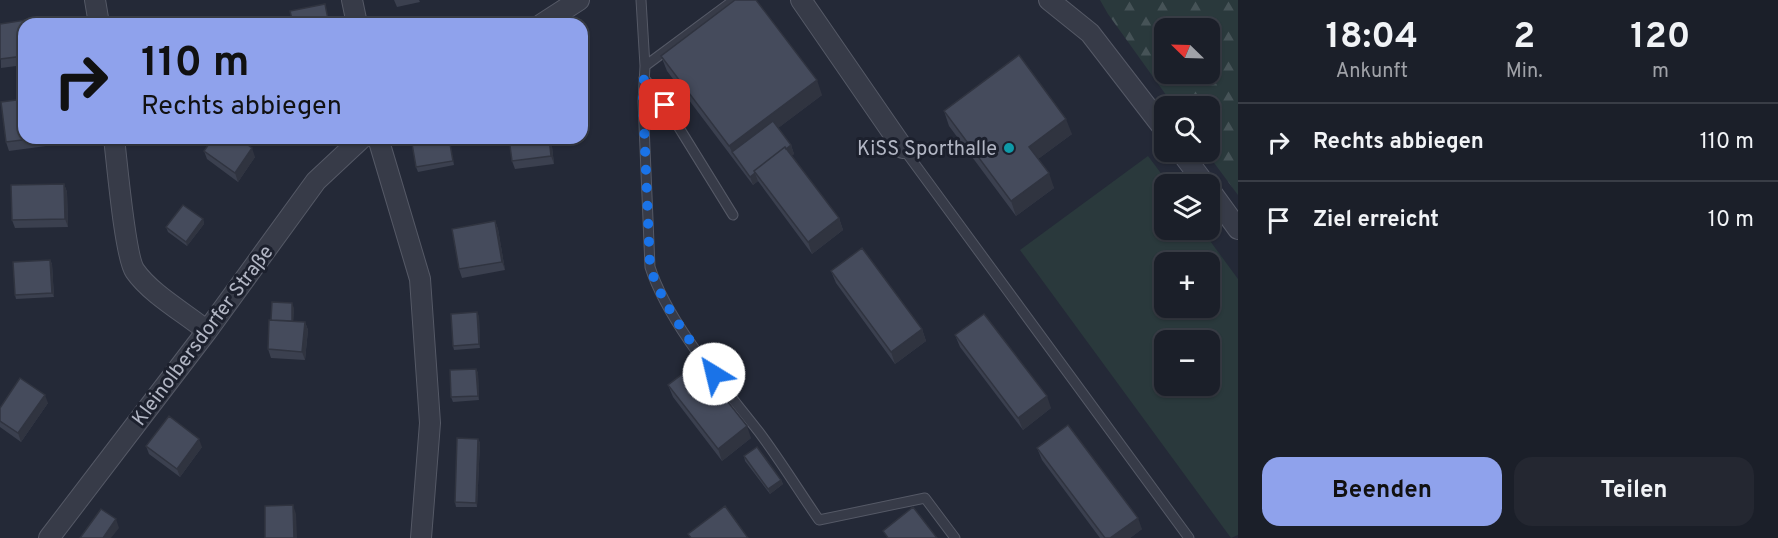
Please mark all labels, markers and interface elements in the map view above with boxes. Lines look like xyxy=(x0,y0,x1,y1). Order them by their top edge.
text: 18:04 xyxy=(1326,15,1418,61)
text: 2 xyxy=(1513,15,1535,61)
text: 120 xyxy=(1630,15,1690,61)
north arrow xyxy=(1154,18,1220,84)
map controls xyxy=(1154,18,1220,396)
text: 110 m xyxy=(141,38,250,91)
icon: right xyxy=(42,42,120,120)
text: Ankunft xyxy=(1336,59,1408,85)
text: Min. xyxy=(1506,59,1543,85)
text: m xyxy=(1652,59,1669,85)
pin xyxy=(639,79,690,130)
icon: arrive xyxy=(648,88,681,121)
text: Rechts abbiegen xyxy=(141,90,342,124)
button: search xyxy=(1154,96,1220,162)
icon: right xyxy=(1262,126,1295,159)
text: Rechts abbiegen xyxy=(1313,129,1484,156)
text: 110 m xyxy=(1700,129,1754,156)
place label: KiSS Sporthalle xyxy=(857,137,997,163)
marker: KiSS Sporthalle xyxy=(1002,141,1016,155)
button: layers xyxy=(1154,174,1220,240)
icon: arrive xyxy=(1262,204,1295,237)
text: Ziel erreicht xyxy=(1313,207,1439,234)
text: 10 m xyxy=(1708,207,1754,234)
street label: Kleinolbersdorfer Straße xyxy=(127,241,280,432)
button: + xyxy=(1154,252,1220,318)
button: − xyxy=(1154,330,1220,396)
position arrow xyxy=(682,342,746,406)
button: Beenden xyxy=(1262,457,1502,526)
button: Teilen xyxy=(1514,457,1754,526)

